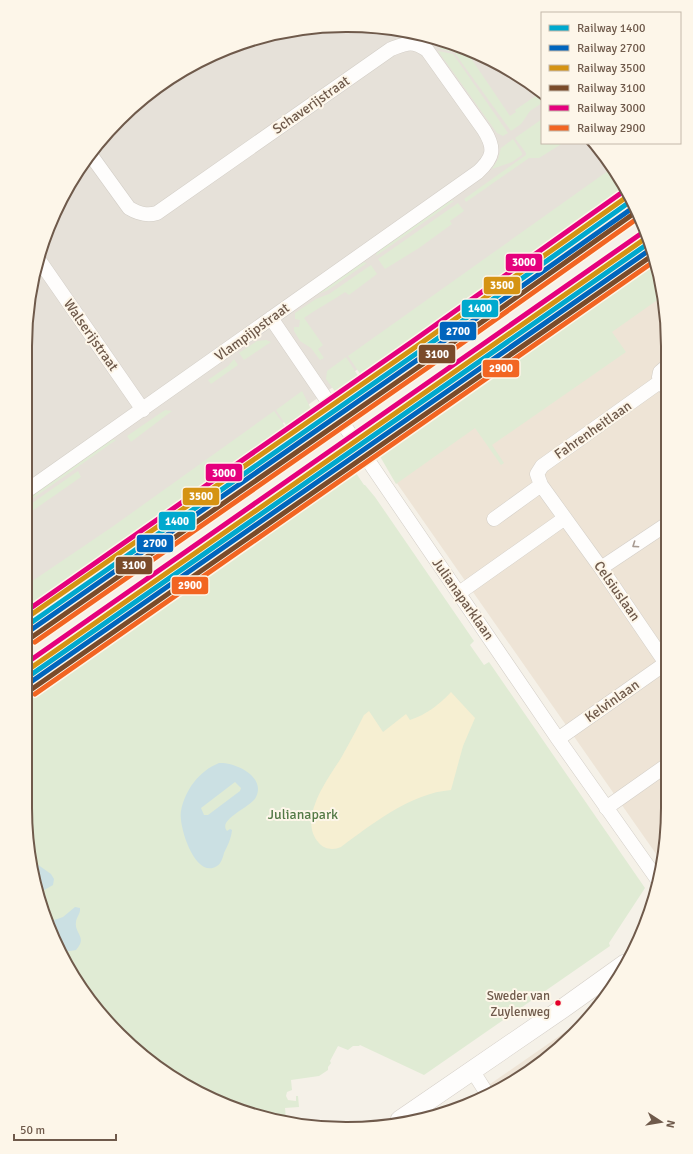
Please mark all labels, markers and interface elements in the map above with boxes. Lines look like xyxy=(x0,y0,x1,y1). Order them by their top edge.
legend xyxy=(541,12,681,144)
text: Railway 1400 xyxy=(577,21,646,36)
text: Railway 2700 xyxy=(577,41,646,56)
text: Railway 3500 xyxy=(577,61,646,76)
street label: Schaverijstraat xyxy=(269,72,353,138)
text: Railway 3100 xyxy=(577,81,646,96)
text: Railway 3000 xyxy=(577,101,646,116)
text: Railway 2900 xyxy=(577,121,646,136)
line badge: 3000 xyxy=(505,253,543,272)
text: 3000 xyxy=(512,256,536,269)
line badge: 3500 xyxy=(483,276,521,295)
text: 3500 xyxy=(490,279,514,292)
street label: Walserijstraat xyxy=(60,296,122,374)
street label: Vlampijpstraat xyxy=(211,299,293,365)
line badge: 1400 xyxy=(461,299,499,318)
text: 1400 xyxy=(468,302,492,315)
line badge: 2700 xyxy=(439,321,477,341)
text: 2700 xyxy=(446,325,470,338)
line badge: 3100 xyxy=(418,344,456,364)
text: 3100 xyxy=(425,348,449,361)
line badge: 2900 xyxy=(482,359,520,378)
text: 2900 xyxy=(489,362,513,375)
street label: Fahrenheitlaan xyxy=(551,397,635,463)
line badge: 3000 xyxy=(205,463,243,482)
text: 3000 xyxy=(212,467,236,480)
line badge: 3500 xyxy=(182,487,220,506)
text: 3500 xyxy=(189,490,213,503)
line badge: 1400 xyxy=(158,511,196,531)
text: 1400 xyxy=(165,515,189,528)
line badge: 2700 xyxy=(136,534,174,553)
text: 2700 xyxy=(143,537,167,550)
one-way arrow xyxy=(632,541,639,548)
street label: Julianaparklaan xyxy=(428,555,498,643)
line badge: 3100 xyxy=(115,556,153,575)
street label: Celsiuslaan xyxy=(590,558,644,624)
text: 3100 xyxy=(122,559,146,572)
line badge: 2900 xyxy=(171,576,209,595)
text: 2900 xyxy=(178,579,202,592)
street label: Kelvinlaan xyxy=(581,676,643,726)
park label: Julianapark xyxy=(268,806,338,823)
place label: Sweder van Zuylenweg xyxy=(487,988,550,1020)
marker: Sweder van Zuylenweg xyxy=(553,998,563,1008)
north arrow xyxy=(641,1102,681,1142)
scale bar xyxy=(14,1116,116,1142)
text: N xyxy=(663,1119,677,1129)
text: 50 m xyxy=(20,1123,45,1138)

